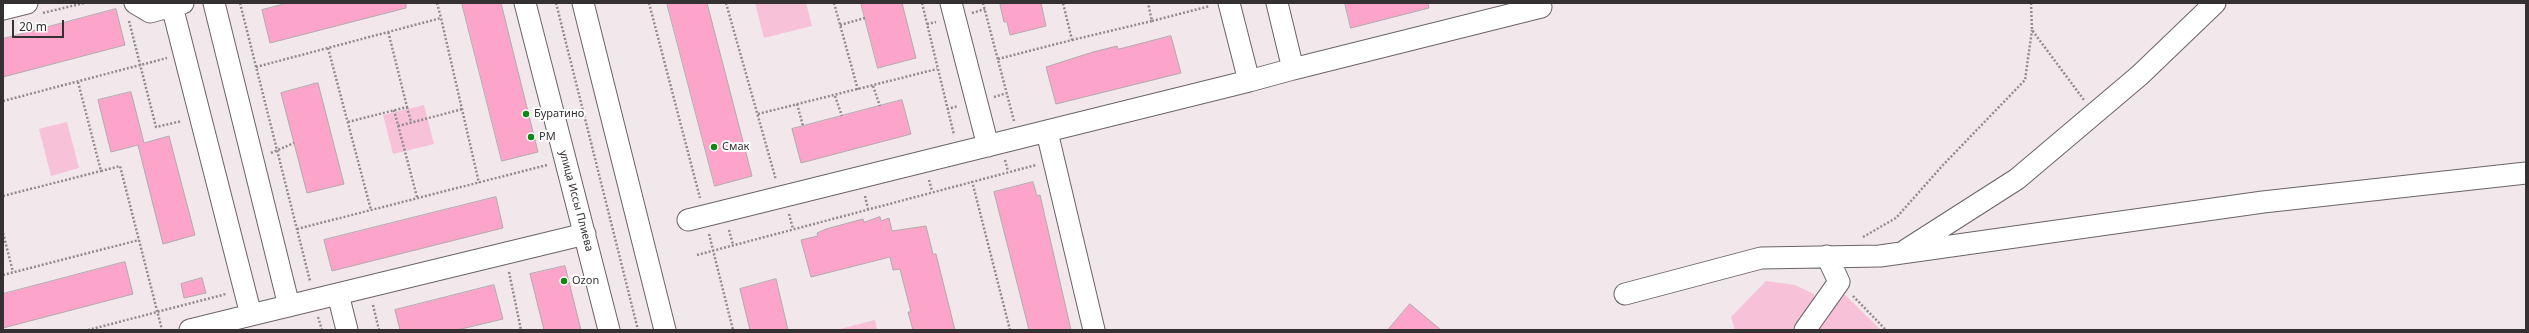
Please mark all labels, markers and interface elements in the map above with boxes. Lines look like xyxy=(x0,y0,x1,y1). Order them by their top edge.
scale bar xyxy=(14,12,66,38)
text: 20 m xyxy=(19,18,47,35)
place label: Буратино xyxy=(534,107,584,121)
marker: Буратино xyxy=(521,109,531,119)
place label: PM xyxy=(539,130,556,144)
marker: PM xyxy=(526,132,536,142)
place label: Смак xyxy=(722,140,749,154)
marker: Смак xyxy=(709,142,719,152)
street label: улица Иссы Плиева xyxy=(556,149,596,253)
place label: Ozon xyxy=(572,274,599,288)
marker: Ozon xyxy=(559,276,569,286)

